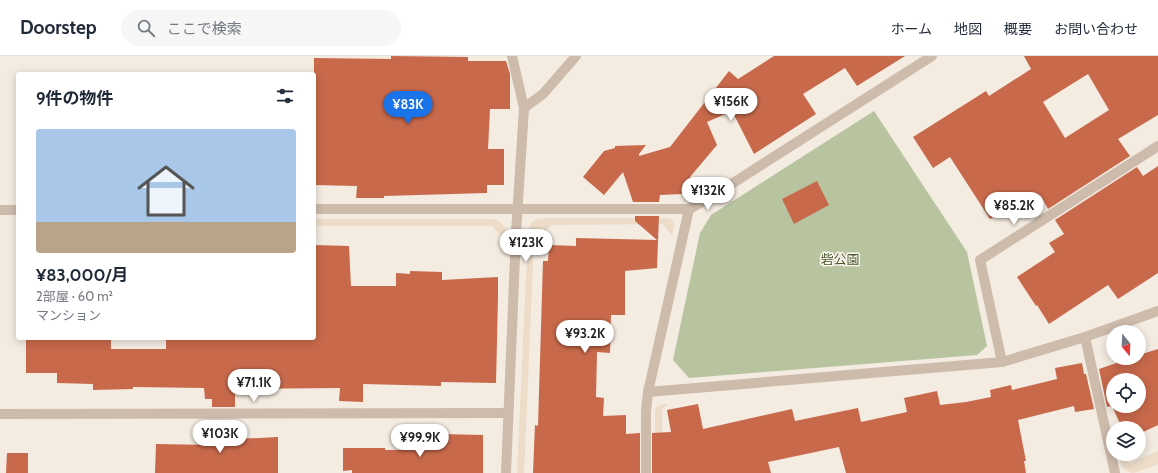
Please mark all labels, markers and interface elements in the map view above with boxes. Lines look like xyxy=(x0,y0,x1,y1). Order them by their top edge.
search box xyxy=(121,10,401,46)
text: Doorstep xyxy=(20,16,97,39)
icon: search xyxy=(135,17,157,39)
text: ここで検索 xyxy=(167,20,242,38)
text: ホーム xyxy=(890,20,932,38)
text: 地図 xyxy=(954,20,982,38)
text: 概要 xyxy=(1004,20,1032,38)
text: お問い合わせ xyxy=(1054,20,1138,38)
icon: filters xyxy=(274,85,296,107)
text: 9件の物件 xyxy=(36,88,114,108)
pin: ¥156K xyxy=(703,88,759,122)
pin: ¥83K xyxy=(384,91,432,125)
text: ¥156K xyxy=(713,93,749,109)
text: ¥83K xyxy=(393,96,423,112)
icon: home xyxy=(130,155,202,227)
pin: ¥132K xyxy=(680,177,736,211)
text: ¥132K xyxy=(691,182,725,198)
pin: ¥85.2K xyxy=(981,192,1047,226)
text: ¥85.2K xyxy=(994,197,1034,213)
pin: ¥123K xyxy=(498,229,554,263)
text: ¥123K xyxy=(509,234,543,250)
park label: 砦公園 xyxy=(820,251,860,267)
text: ¥83,000/月 xyxy=(36,265,128,285)
text: 2部屋 · 60 m² xyxy=(36,288,113,304)
text: マンション xyxy=(36,307,101,323)
pin: ¥93.2K xyxy=(552,320,618,354)
text: ¥93.2K xyxy=(565,325,605,341)
north arrow xyxy=(1106,325,1146,365)
map controls xyxy=(1106,325,1146,461)
pin: ¥71.1K xyxy=(221,369,287,403)
button: locate xyxy=(1106,373,1146,413)
text: ¥71.1K xyxy=(237,374,271,390)
pin: ¥103K xyxy=(192,420,248,454)
button: layers xyxy=(1106,421,1146,461)
pin: ¥99.9K xyxy=(387,424,453,458)
text: ¥103K xyxy=(202,425,239,441)
text: ¥99.9K xyxy=(400,429,440,445)

